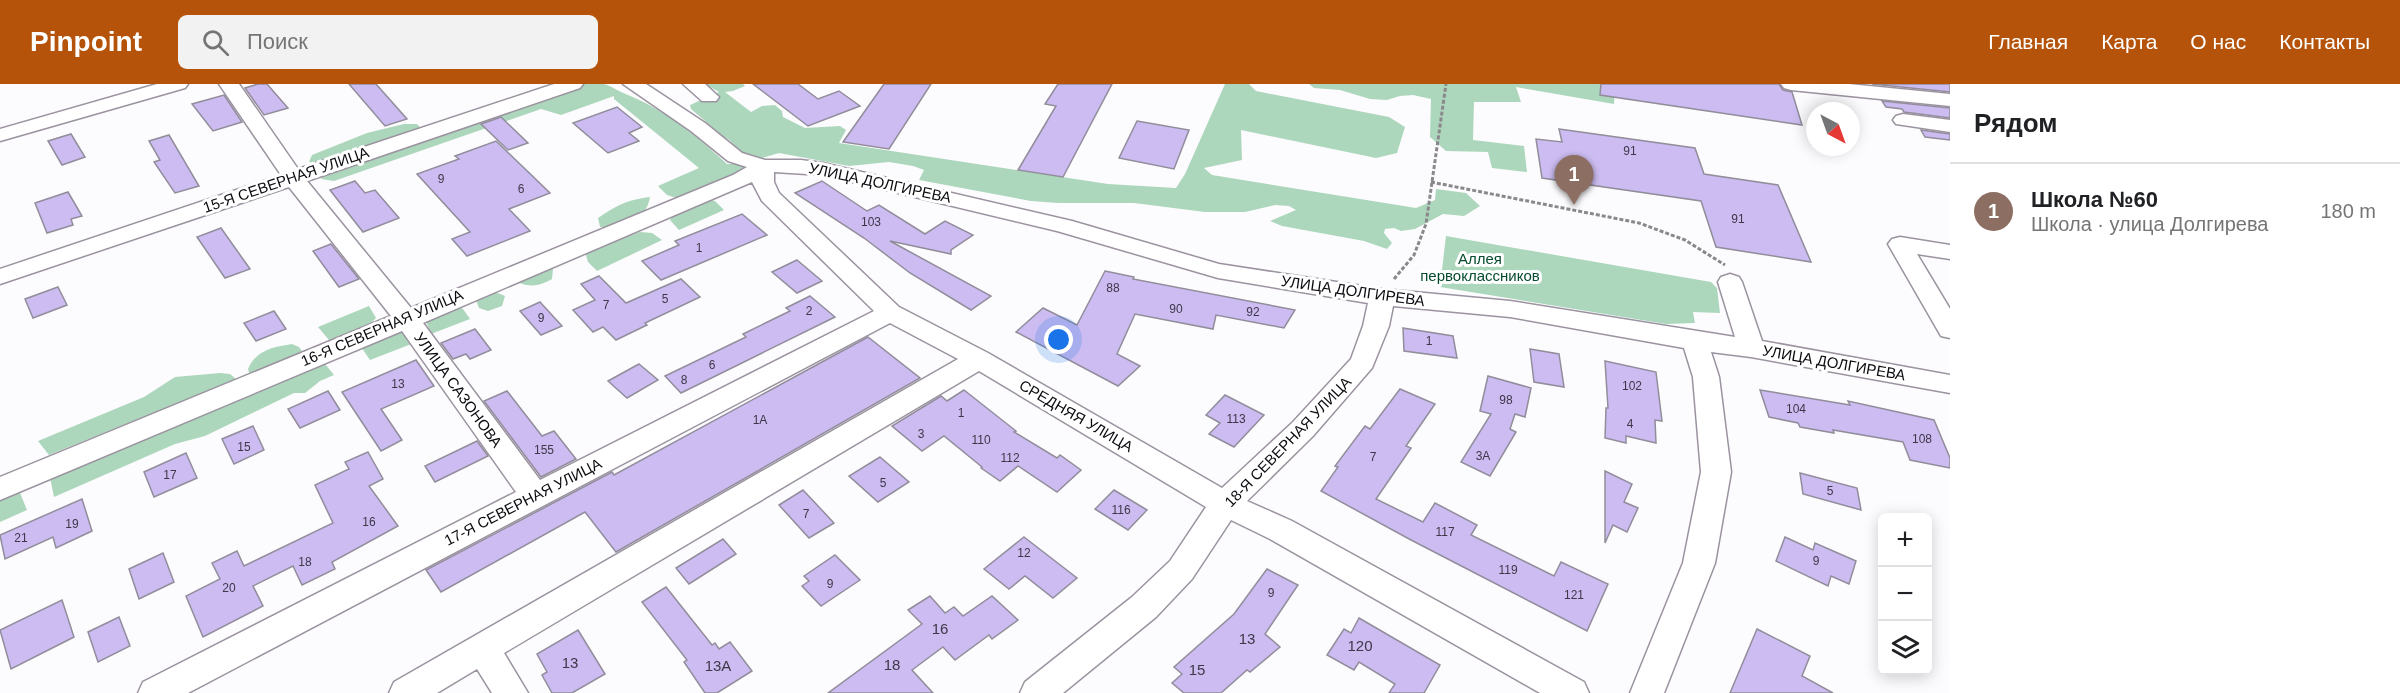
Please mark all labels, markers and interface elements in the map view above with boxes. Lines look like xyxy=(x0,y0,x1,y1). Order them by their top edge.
search box xyxy=(178,15,598,69)
text: Pinpoint xyxy=(30,26,142,57)
icon: search xyxy=(199,26,232,59)
text: Поиск xyxy=(247,29,308,54)
text: Главная xyxy=(1988,30,2068,53)
text: Карта xyxy=(2101,30,2157,53)
text: О нас xyxy=(2190,30,2246,53)
text: Контакты xyxy=(2279,30,2370,53)
north arrow xyxy=(1806,102,1860,156)
text: Рядом xyxy=(1974,108,2057,138)
street label: 15-Я СЕВЕРНАЯ УЛИЦА xyxy=(201,143,371,216)
house number: 91 xyxy=(1623,144,1637,158)
pin: 1 xyxy=(1554,156,1594,205)
street label: УЛИЦА ДОЛГИРЕВА xyxy=(807,159,953,206)
house number: 9 xyxy=(438,172,445,186)
house number: 6 xyxy=(518,182,525,196)
text: Школа №60 xyxy=(2031,187,2158,212)
text: 1 xyxy=(1988,200,1999,222)
text: 180 m xyxy=(2320,200,2376,222)
house number: 91 xyxy=(1731,212,1745,226)
text: Школа · улица Долгирева xyxy=(2031,213,2268,235)
house number: 103 xyxy=(861,215,881,229)
house number: 1 xyxy=(696,241,703,255)
park label: Аллея первоклассников xyxy=(1420,250,1540,284)
street label: УЛИЦА ДОЛГИРЕВА xyxy=(1280,272,1426,309)
house number: 88 xyxy=(1106,281,1120,295)
street label: 16-Я СЕВЕРНАЯ УЛИЦА xyxy=(298,286,465,369)
house number: 5 xyxy=(662,292,669,306)
house number: 7 xyxy=(603,298,610,312)
house number: 90 xyxy=(1169,302,1183,316)
house number: 2 xyxy=(806,304,813,318)
house number: 92 xyxy=(1246,305,1260,319)
house number: 9 xyxy=(538,311,545,325)
your location xyxy=(1044,325,1073,354)
street label: УЛИЦА САЗОНОВА xyxy=(411,329,506,450)
house number: 1 xyxy=(1426,334,1433,348)
street label: УЛИЦА ДОЛГИРЕВА xyxy=(1761,342,1907,383)
house number: 6 xyxy=(709,358,716,372)
house number: 8 xyxy=(681,373,688,387)
street label: 18-Я СЕВЕРНАЯ УЛИЦА xyxy=(1221,373,1354,510)
street label: СРЕДНЯЯ УЛИЦА xyxy=(1016,376,1136,455)
house number: 13 xyxy=(391,377,405,391)
house number: 102 xyxy=(1622,379,1642,393)
house number: 98 xyxy=(1499,393,1513,407)
house number: 104 xyxy=(1786,402,1806,416)
house number: 1 xyxy=(958,406,965,420)
house number: 113 xyxy=(1226,412,1246,426)
house number: 1А xyxy=(753,413,767,427)
house number: 4 xyxy=(1627,417,1634,431)
house number: 3 xyxy=(918,427,925,441)
house number: 108 xyxy=(1912,432,1932,446)
house number: 110 xyxy=(971,433,991,447)
house number: 15 xyxy=(237,440,251,454)
house number: 155 xyxy=(534,443,554,457)
house number: 3А xyxy=(1476,449,1490,463)
house number: 7 xyxy=(1370,450,1377,464)
house number: 112 xyxy=(1000,451,1020,465)
street label: 17-Я СЕВЕРНАЯ УЛИЦА xyxy=(441,454,604,549)
house number: 17 xyxy=(163,468,177,482)
house number: 5 xyxy=(880,476,887,490)
house number: 5 xyxy=(1827,484,1834,498)
house number: 116 xyxy=(1111,503,1131,517)
house number: 7 xyxy=(803,507,810,521)
map controls xyxy=(1878,513,1932,675)
button: + xyxy=(1878,513,1932,567)
house number: 16 xyxy=(362,515,376,529)
house number: 19 xyxy=(65,517,79,531)
house number: 117 xyxy=(1435,525,1455,539)
house number: 21 xyxy=(14,531,28,545)
house number: 12 xyxy=(1017,546,1031,560)
house number: 9 xyxy=(1813,554,1820,568)
house number: 18 xyxy=(298,555,312,569)
house number: 119 xyxy=(1498,563,1518,577)
button: − xyxy=(1878,567,1932,621)
house number: 9 xyxy=(827,577,834,591)
house number: 20 xyxy=(222,581,236,595)
house number: 9 xyxy=(1268,586,1275,600)
house number: 121 xyxy=(1564,588,1584,602)
house number: 16 xyxy=(932,620,948,637)
button: layers xyxy=(1878,621,1932,675)
house number: 13 xyxy=(1239,630,1255,647)
house number: 120 xyxy=(1347,637,1373,654)
house number: 13 xyxy=(562,654,578,671)
house number: 18 xyxy=(884,656,900,673)
house number: 13А xyxy=(705,657,731,674)
house number: 15 xyxy=(1189,661,1205,678)

